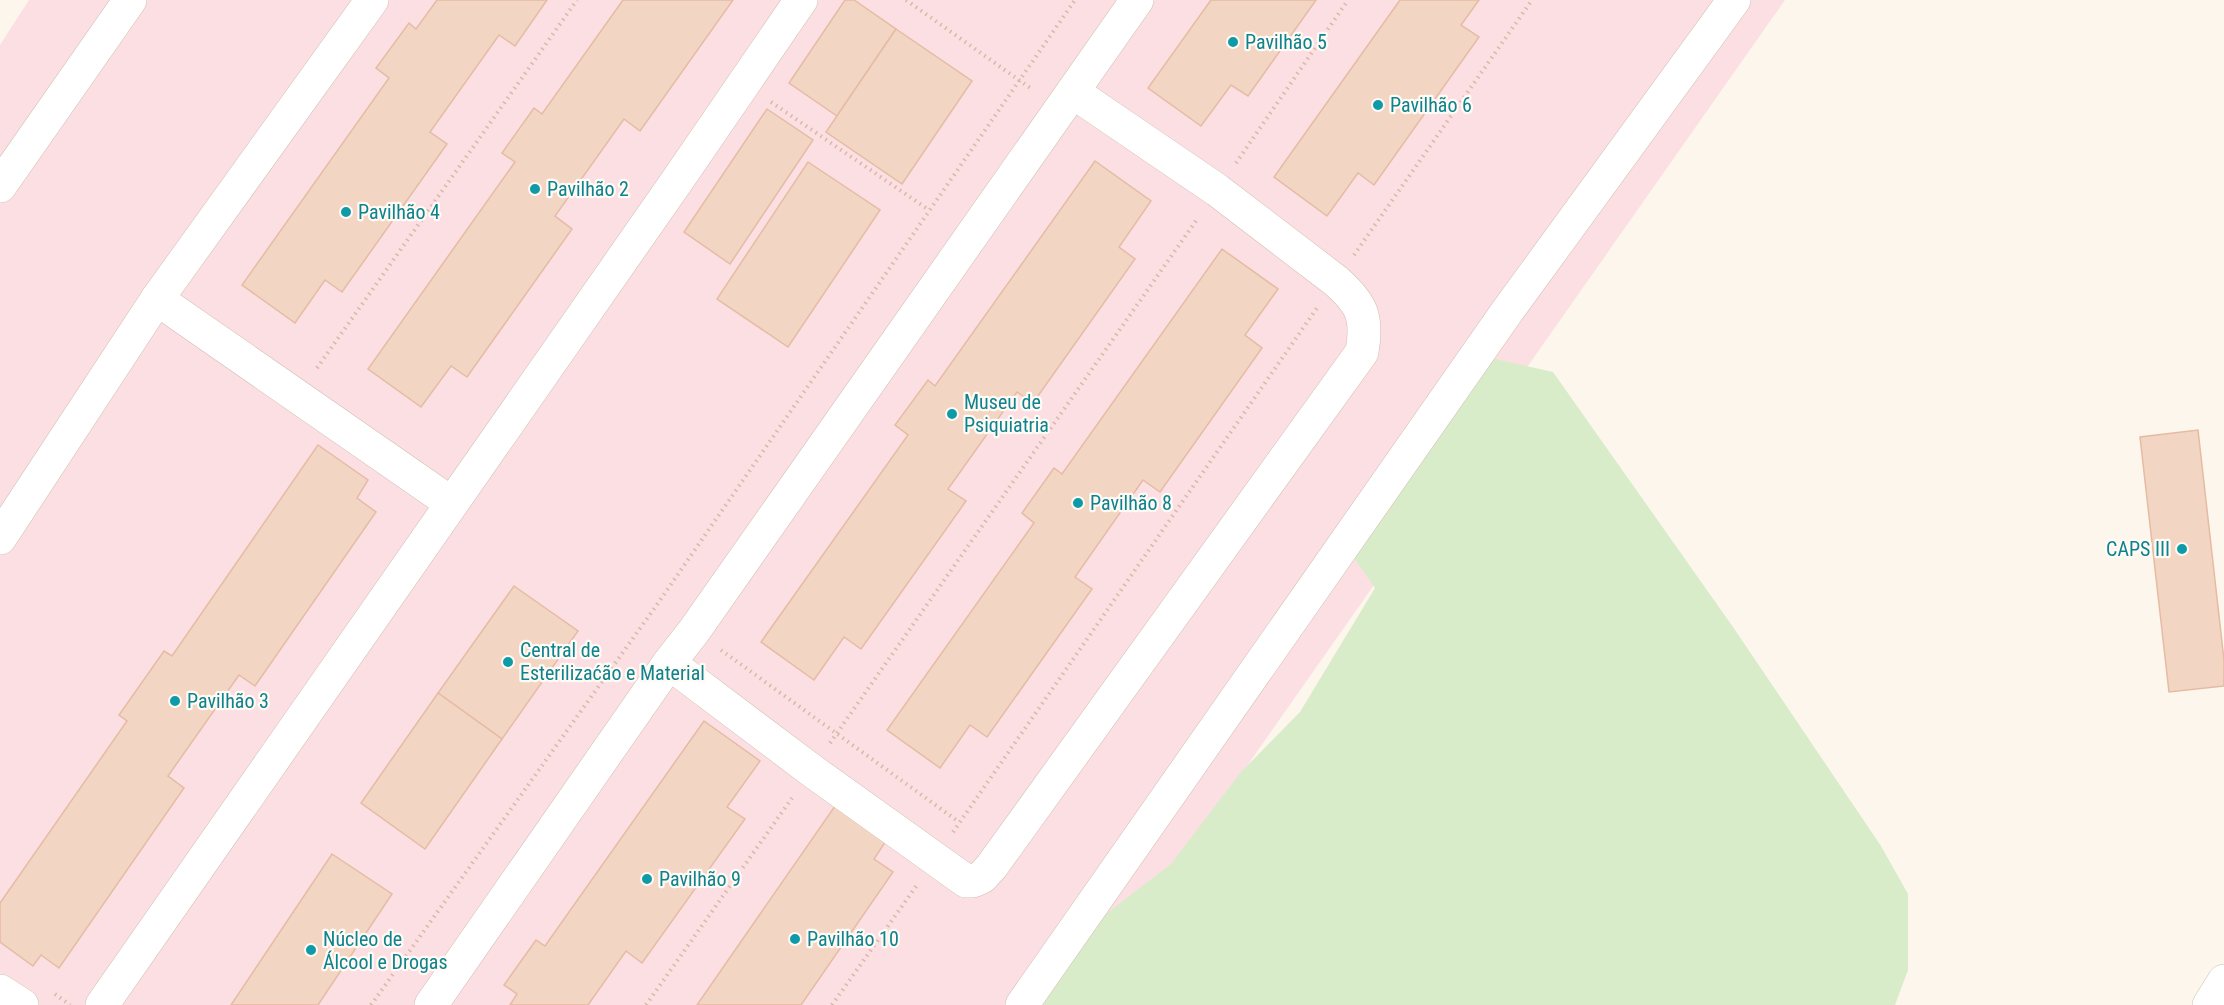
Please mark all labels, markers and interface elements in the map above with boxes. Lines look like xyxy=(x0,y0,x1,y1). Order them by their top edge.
place label: Pavilhão 5 xyxy=(1245,30,1327,54)
marker: Pavilhão 5 xyxy=(1226,35,1240,49)
place label: Pavilhão 6 xyxy=(1390,93,1472,117)
marker: Pavilhão 6 xyxy=(1371,98,1385,112)
place label: Pavilhão 2 xyxy=(547,177,629,201)
marker: Pavilhão 2 xyxy=(528,182,542,196)
place label: Pavilhão 4 xyxy=(358,200,440,224)
marker: Pavilhão 4 xyxy=(339,205,353,219)
place label: Museu de Psiquiatria xyxy=(964,390,1049,437)
marker: Museu de Psiquiatria xyxy=(945,407,959,421)
place label: Pavilhão 8 xyxy=(1090,491,1172,515)
marker: Pavilhão 8 xyxy=(1071,496,1085,510)
place label: CAPS III xyxy=(2106,537,2170,561)
marker: CAPS III xyxy=(2175,542,2189,556)
place label: Central de Esterilizaćão e Material xyxy=(520,638,705,685)
marker: Central de Esterilizaćão e Material xyxy=(501,655,515,669)
place label: Pavilhão 3 xyxy=(187,689,269,713)
marker: Pavilhão 3 xyxy=(168,694,182,708)
place label: Pavilhão 9 xyxy=(659,867,741,891)
marker: Pavilhão 9 xyxy=(640,872,654,886)
place label: Núcleo de Álcool e Drogas xyxy=(323,927,448,974)
place label: Pavilhão 10 xyxy=(807,927,899,951)
marker: Pavilhão 10 xyxy=(788,932,802,946)
marker: Núcleo de Álcool e Drogas xyxy=(304,943,318,957)

